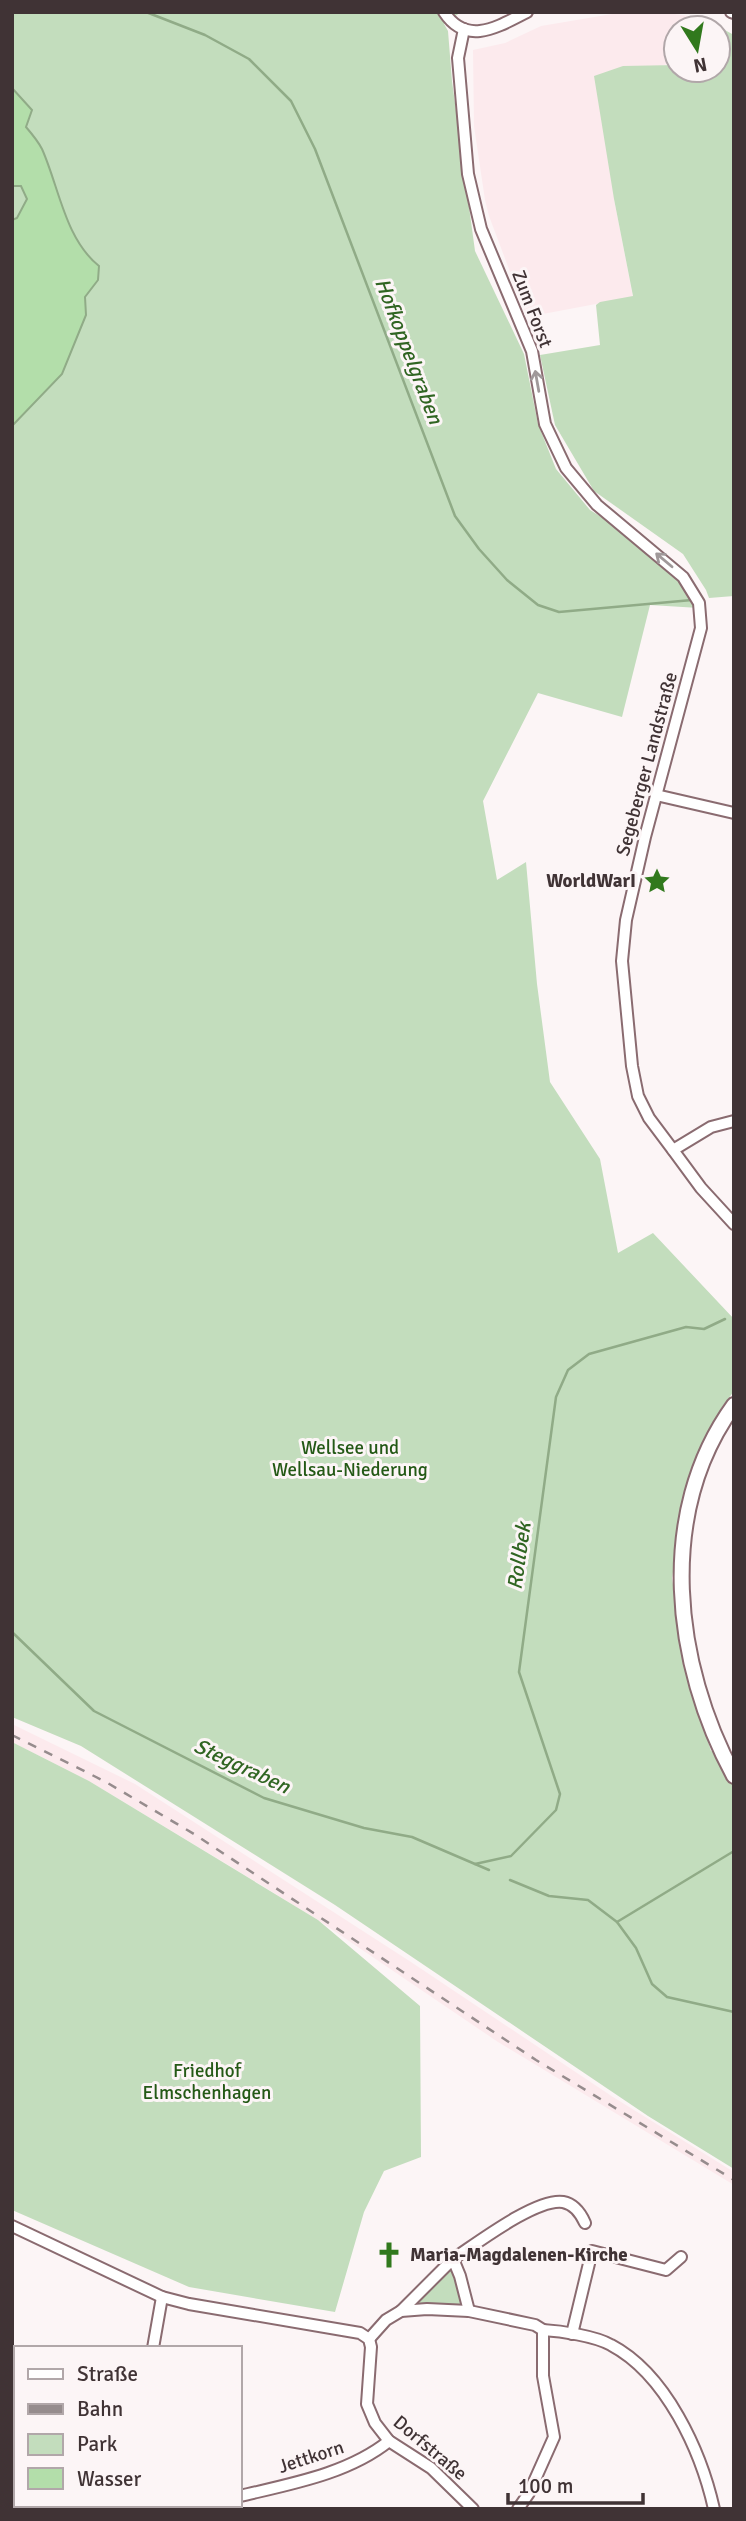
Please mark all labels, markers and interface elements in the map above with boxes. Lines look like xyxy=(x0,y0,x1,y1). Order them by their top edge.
north arrow xyxy=(662,14,732,84)
text: N xyxy=(691,52,709,78)
street label: Zum Forst xyxy=(506,267,558,351)
water label: Hofkoppelgraben xyxy=(369,274,449,428)
one-way arrow xyxy=(530,370,543,393)
one-way arrow xyxy=(655,552,673,568)
street label: Segeberger Landstraße xyxy=(611,669,683,859)
place icon: WorldWarI xyxy=(642,866,672,896)
place label: WorldWarI xyxy=(546,869,636,893)
park label: Wellsee und Wellsau-Niederung xyxy=(272,1436,428,1482)
water label: Rollbek xyxy=(501,1518,537,1591)
water label: Steggraben xyxy=(190,1732,295,1800)
park label: Friedhof Elmschenhagen xyxy=(143,2059,271,2105)
church icon: Maria-Magdalenen-Kirche xyxy=(374,2240,404,2270)
place label: Maria-Magdalenen-Kirche xyxy=(410,2243,628,2267)
legend xyxy=(14,2346,242,2507)
text: Straße xyxy=(77,2361,138,2387)
text: Bahn xyxy=(77,2396,123,2422)
street label: Dorfstraße xyxy=(388,2410,472,2486)
text: Park xyxy=(77,2431,118,2457)
street label: Jettkorn xyxy=(275,2435,347,2479)
scale bar xyxy=(508,2462,643,2506)
text: Wasser xyxy=(77,2466,142,2492)
text: 100 m xyxy=(518,2473,573,2499)

